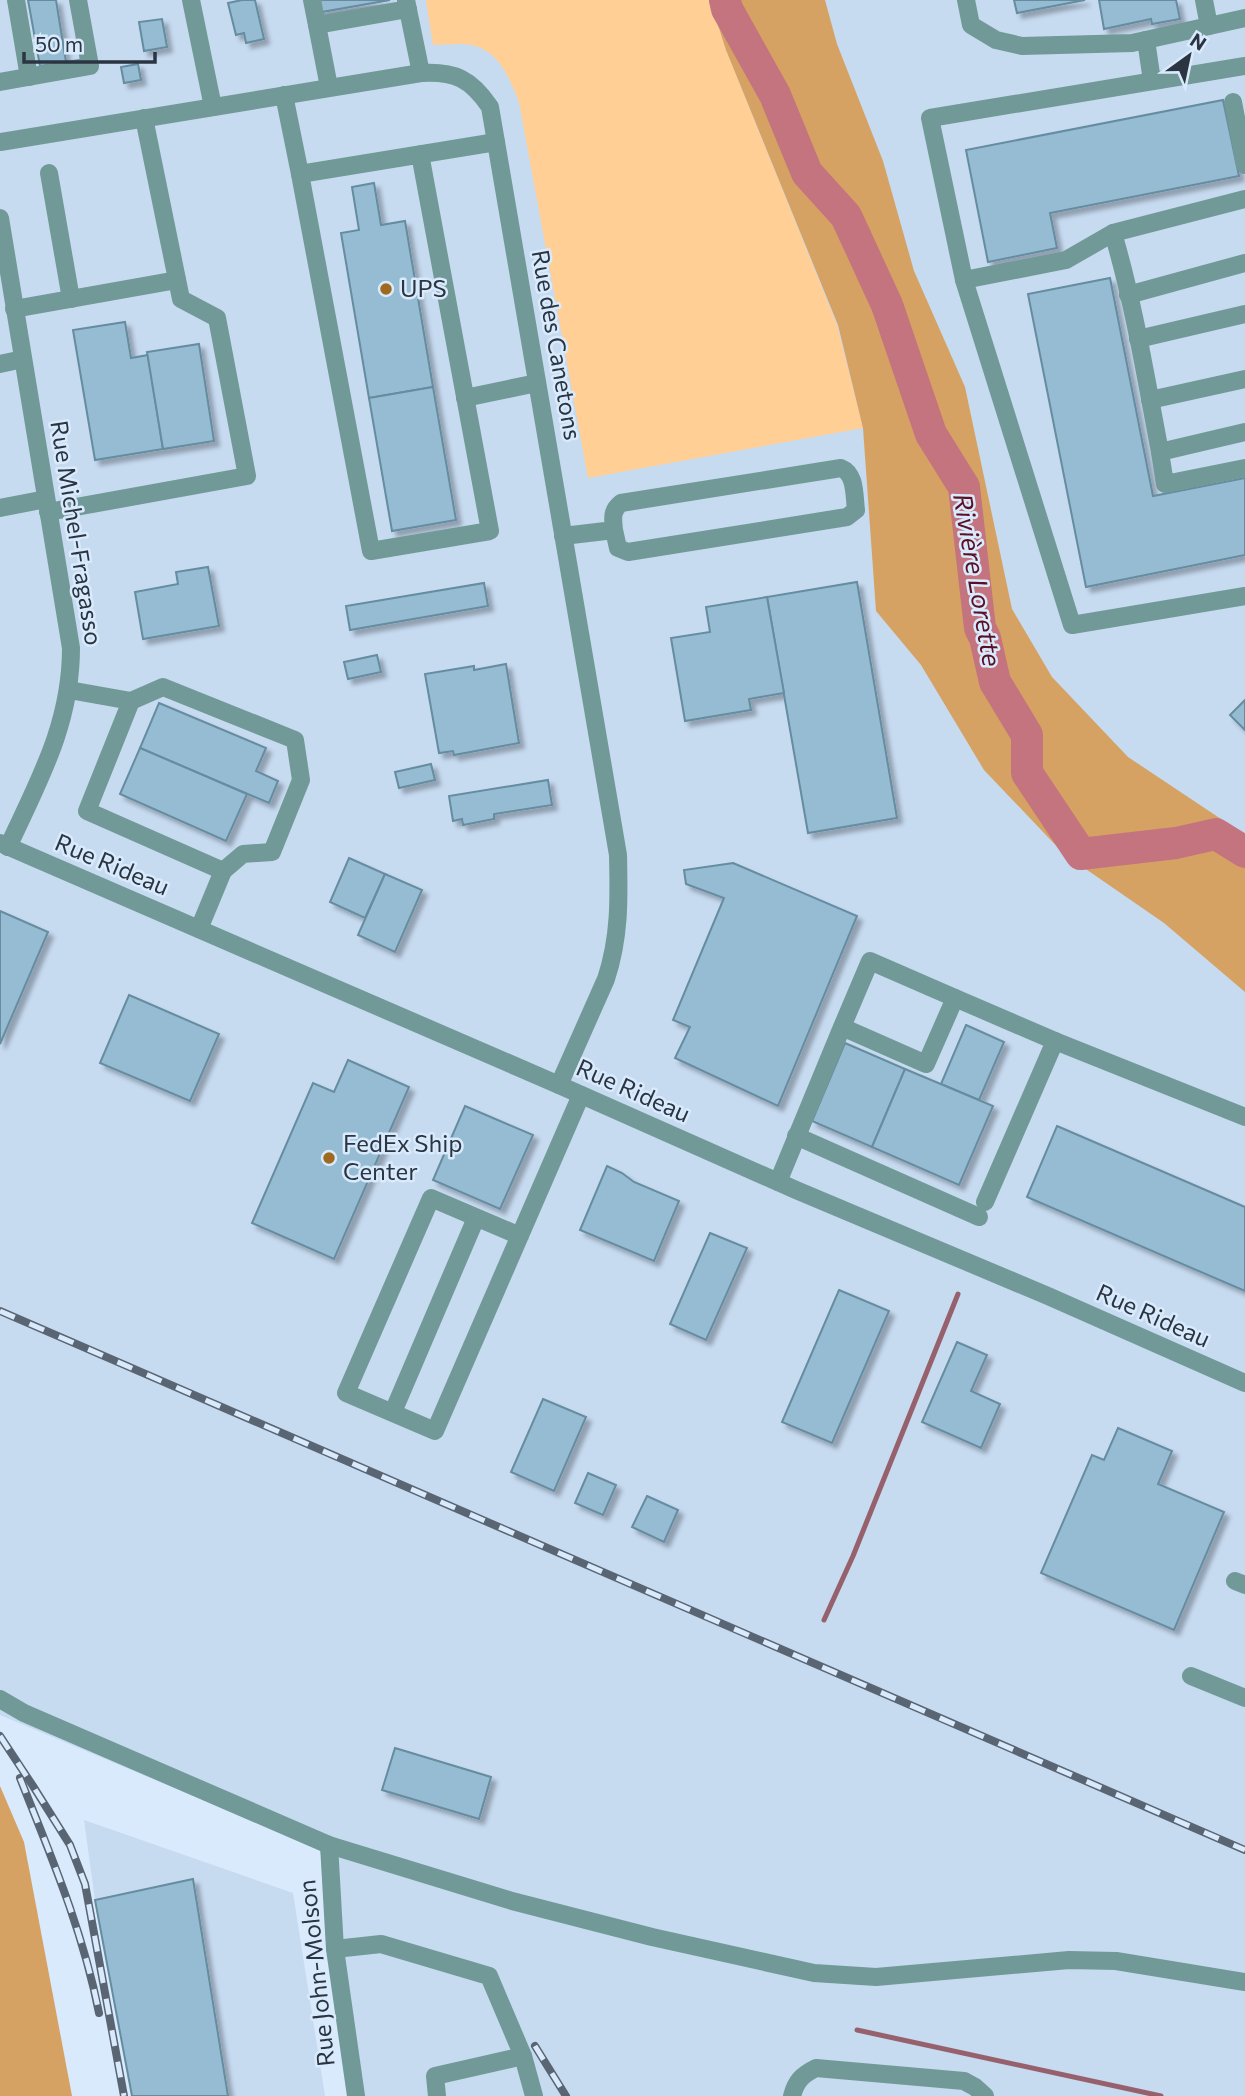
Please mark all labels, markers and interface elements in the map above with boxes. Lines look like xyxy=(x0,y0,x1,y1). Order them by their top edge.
scale bar xyxy=(24,21,156,65)
north arrow xyxy=(1154,21,1224,91)
text: N xyxy=(1186,28,1211,55)
text: 50 m xyxy=(35,31,83,56)
street label: Rue des Canetons xyxy=(526,247,588,442)
place label: UPS xyxy=(400,273,447,302)
marker: UPS xyxy=(378,281,394,297)
street label: Rue Michel-Fragasso xyxy=(45,418,110,647)
water label: Rivière Lorette xyxy=(948,491,1009,669)
street label: Rue Rideau xyxy=(51,827,174,901)
street label: Rue Rideau xyxy=(572,1052,695,1128)
place label: FedEx Ship Center xyxy=(343,1128,463,1185)
marker: FedEx Ship Center xyxy=(321,1150,337,1166)
street label: Rue Rideau xyxy=(1092,1277,1215,1353)
street label: Rue John-Molson xyxy=(291,1878,340,2068)

